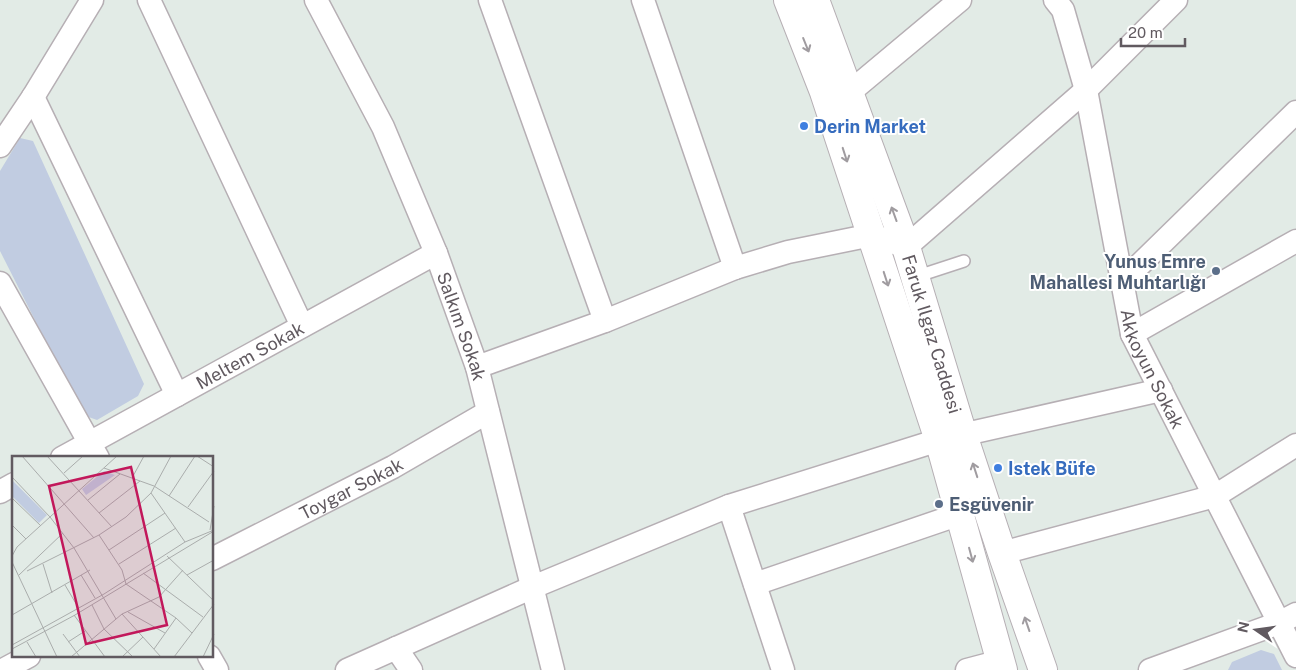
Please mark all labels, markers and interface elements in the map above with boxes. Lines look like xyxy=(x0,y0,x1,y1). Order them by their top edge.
scale bar xyxy=(1121,15,1185,47)
text: 20 m xyxy=(1128,24,1163,41)
one-way arrow xyxy=(801,37,811,52)
place label: Derin Market xyxy=(814,116,926,137)
marker: Derin Market xyxy=(798,120,810,132)
one-way arrow xyxy=(840,146,850,162)
one-way arrow xyxy=(889,207,898,223)
place label: Yunus Emre Mahallesi Muhtarlığı xyxy=(1029,251,1206,293)
street label: Faruk Ilgaz Caddesi xyxy=(898,252,966,416)
marker: Yunus Emre Mahallesi Muhtarlığı xyxy=(1210,265,1222,277)
street label: Salkım Sokak xyxy=(433,269,490,383)
one-way arrow xyxy=(882,271,891,286)
street label: Akkoyun Sokak xyxy=(1117,307,1189,432)
street label: Meltem Sokak xyxy=(192,317,307,393)
street label: Toygar Sokak xyxy=(296,453,407,523)
inset map xyxy=(12,456,214,658)
place label: Istek Büfe xyxy=(1008,458,1096,479)
marker: Istek Büfe xyxy=(992,462,1004,474)
one-way arrow xyxy=(970,463,979,478)
place label: Esgüvenir xyxy=(949,494,1035,515)
marker: Esgüvenir xyxy=(933,498,945,510)
one-way arrow xyxy=(967,546,976,562)
north arrow xyxy=(1231,605,1281,655)
one-way arrow xyxy=(1022,617,1031,632)
text: N xyxy=(1234,620,1252,634)

